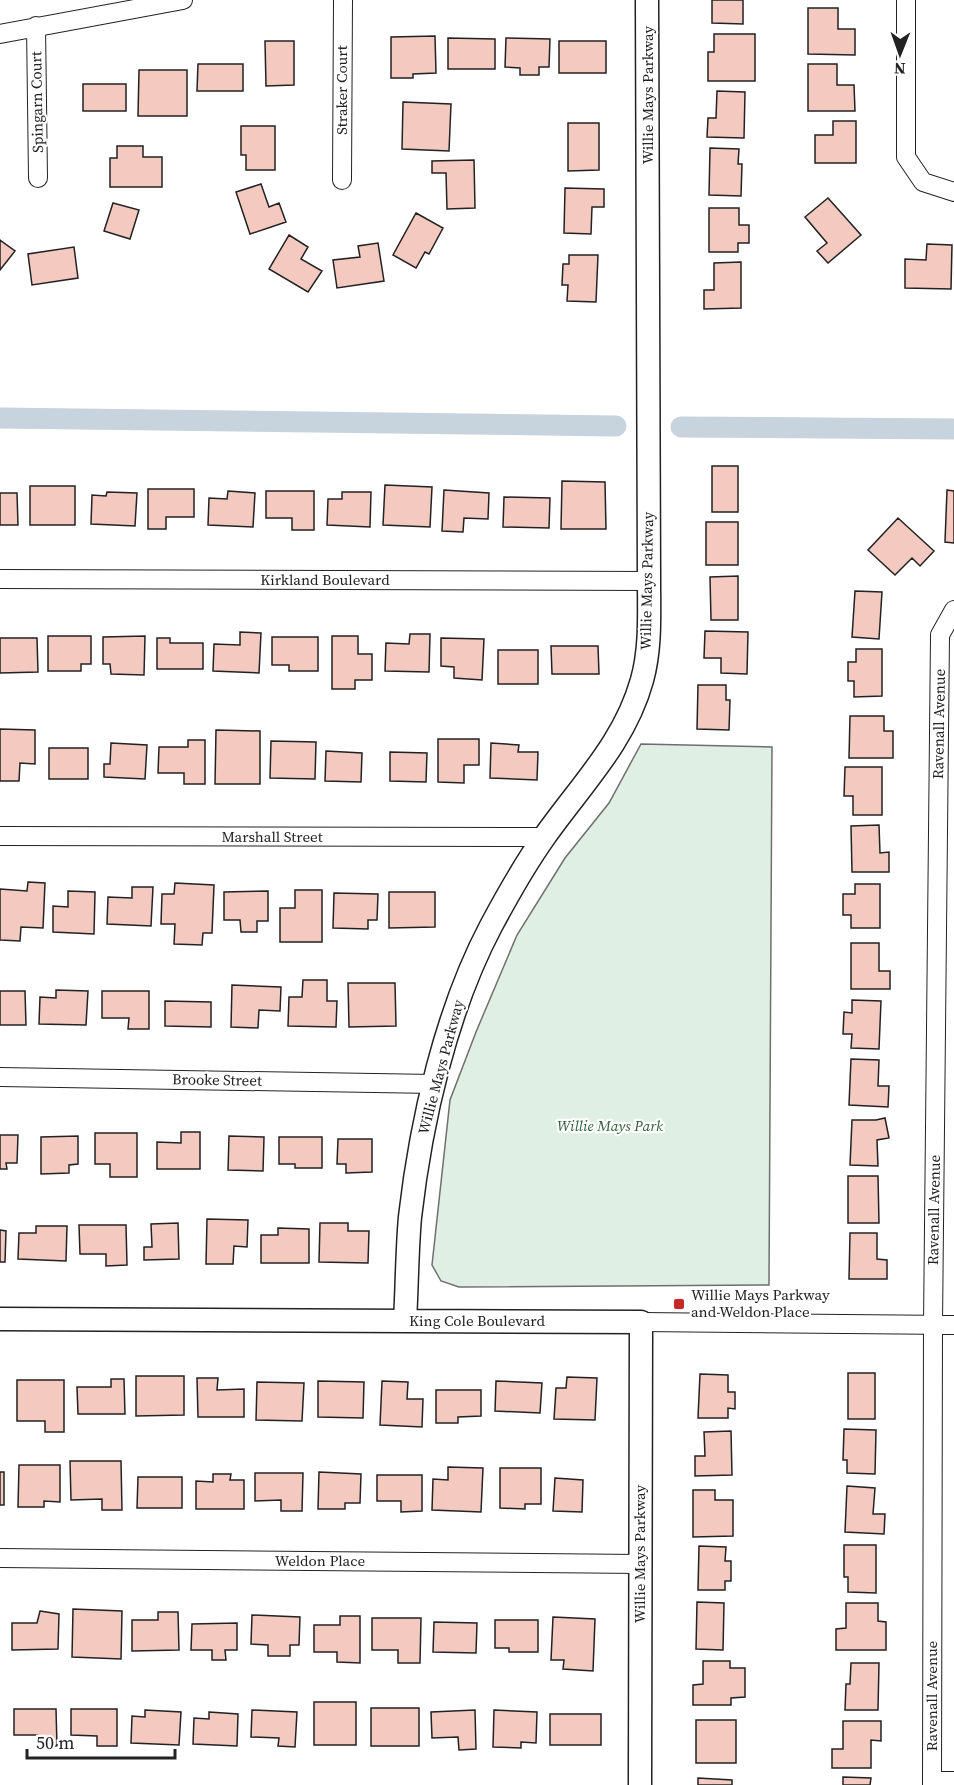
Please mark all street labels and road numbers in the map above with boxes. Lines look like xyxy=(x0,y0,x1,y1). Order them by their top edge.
street label: Willie Mays Parkway xyxy=(637,25,658,164)
street label: Straker Court xyxy=(331,45,352,135)
street label: Spingarn Court xyxy=(25,51,48,153)
street label: Willie Mays Parkway xyxy=(635,511,658,650)
street label: Kirkland Boulevard xyxy=(260,569,390,590)
street label: Ravenall Avenue xyxy=(927,668,950,779)
street label: Marshall Street xyxy=(221,826,323,847)
street label: Willie Mays Parkway xyxy=(412,997,469,1137)
street label: Brooke Street xyxy=(172,1068,262,1091)
street label: Ravenall Avenue xyxy=(922,1154,945,1265)
street label: King Cole Boulevard xyxy=(409,1310,545,1331)
street label: Willie Mays Parkway xyxy=(629,1484,650,1623)
street label: Weldon Place xyxy=(275,1550,366,1571)
street label: Ravenall Avenue xyxy=(921,1640,942,1751)

